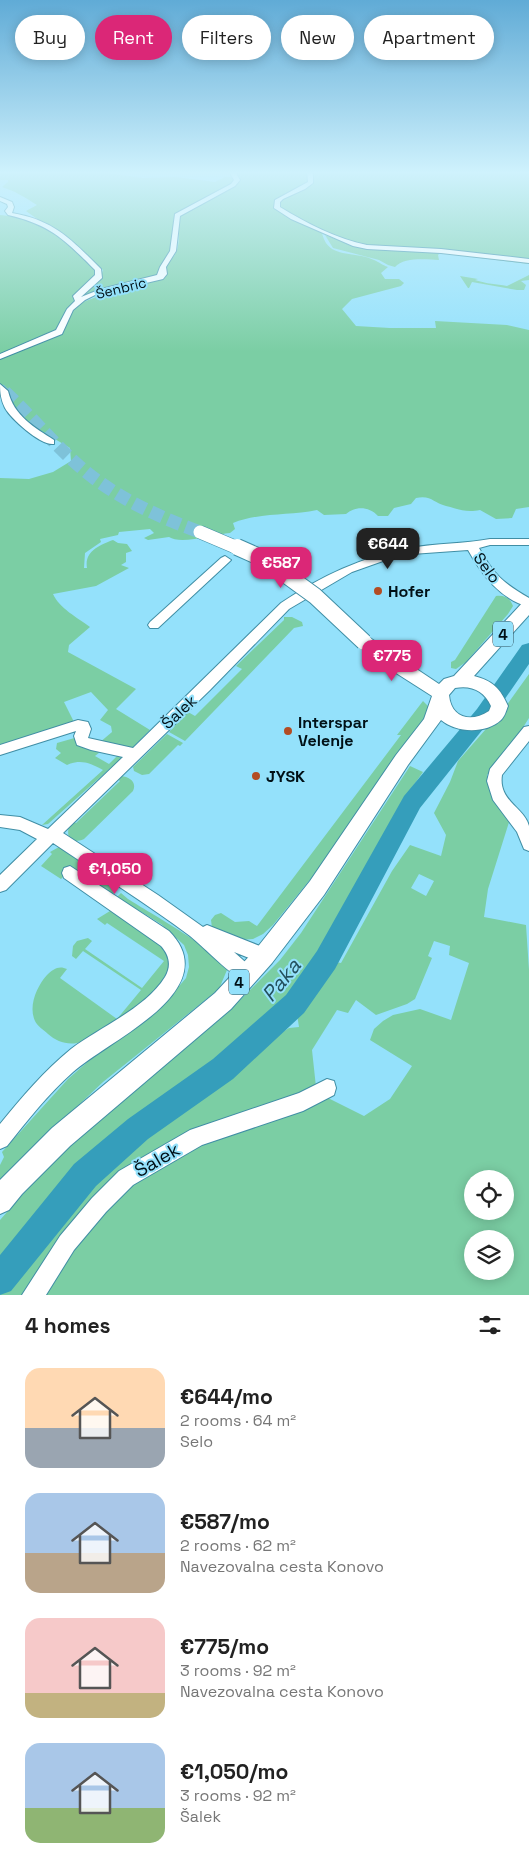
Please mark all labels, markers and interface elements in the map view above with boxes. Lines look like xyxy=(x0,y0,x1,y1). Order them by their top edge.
chip: Buy xyxy=(15,15,85,60)
chip: Rent xyxy=(95,15,172,60)
chip: Filters xyxy=(182,15,271,60)
chip: New xyxy=(281,15,354,60)
chip: Apartment xyxy=(364,15,494,60)
street label: Šenbric xyxy=(94,273,148,303)
pin: €644 xyxy=(358,528,418,570)
text: €644 xyxy=(367,533,409,554)
pin: €587 xyxy=(251,546,311,589)
street label: Selo xyxy=(469,548,505,588)
text: €587 xyxy=(262,552,300,573)
place label: Hofer xyxy=(388,581,430,602)
marker: Hofer xyxy=(372,585,384,597)
road number: 4 xyxy=(493,622,513,646)
pin: €775 xyxy=(362,640,422,682)
text: €775 xyxy=(373,645,411,666)
street label: Šalek xyxy=(157,690,201,734)
place label: Interspar Velenje xyxy=(298,712,368,751)
marker: Interspar Velenje xyxy=(282,725,294,737)
place label: JYSK xyxy=(266,766,305,787)
marker: JYSK xyxy=(250,770,262,782)
pin: €1,050 xyxy=(74,852,156,895)
text: €1,050 xyxy=(89,858,141,879)
water label: Paka xyxy=(256,952,307,1007)
road number: 4 xyxy=(229,970,249,994)
street label: Šalek xyxy=(130,1137,184,1183)
map controls xyxy=(464,1170,514,1280)
button: locate xyxy=(464,1170,514,1220)
button: layers xyxy=(464,1230,514,1280)
icon: filters xyxy=(476,1311,504,1339)
text: 4 homes xyxy=(25,1312,111,1339)
text: €644/mo xyxy=(180,1383,273,1410)
icon: home xyxy=(65,1388,125,1448)
text: 2 rooms · 64 m² xyxy=(180,1410,296,1431)
text: Selo xyxy=(180,1431,213,1452)
text: €587/mo xyxy=(180,1508,270,1535)
icon: home xyxy=(65,1513,125,1573)
text: 2 rooms · 62 m² xyxy=(180,1535,296,1556)
text: Navezovalna cesta Konovo xyxy=(180,1556,384,1577)
text: €775/mo xyxy=(180,1633,269,1660)
icon: home xyxy=(65,1638,125,1698)
text: 3 rooms · 92 m² xyxy=(180,1660,296,1681)
text: Navezovalna cesta Konovo xyxy=(180,1681,384,1702)
text: €1,050/mo xyxy=(180,1758,288,1785)
icon: home xyxy=(65,1763,125,1823)
text: 3 rooms · 92 m² xyxy=(180,1785,296,1806)
text: Šalek xyxy=(180,1806,221,1827)

